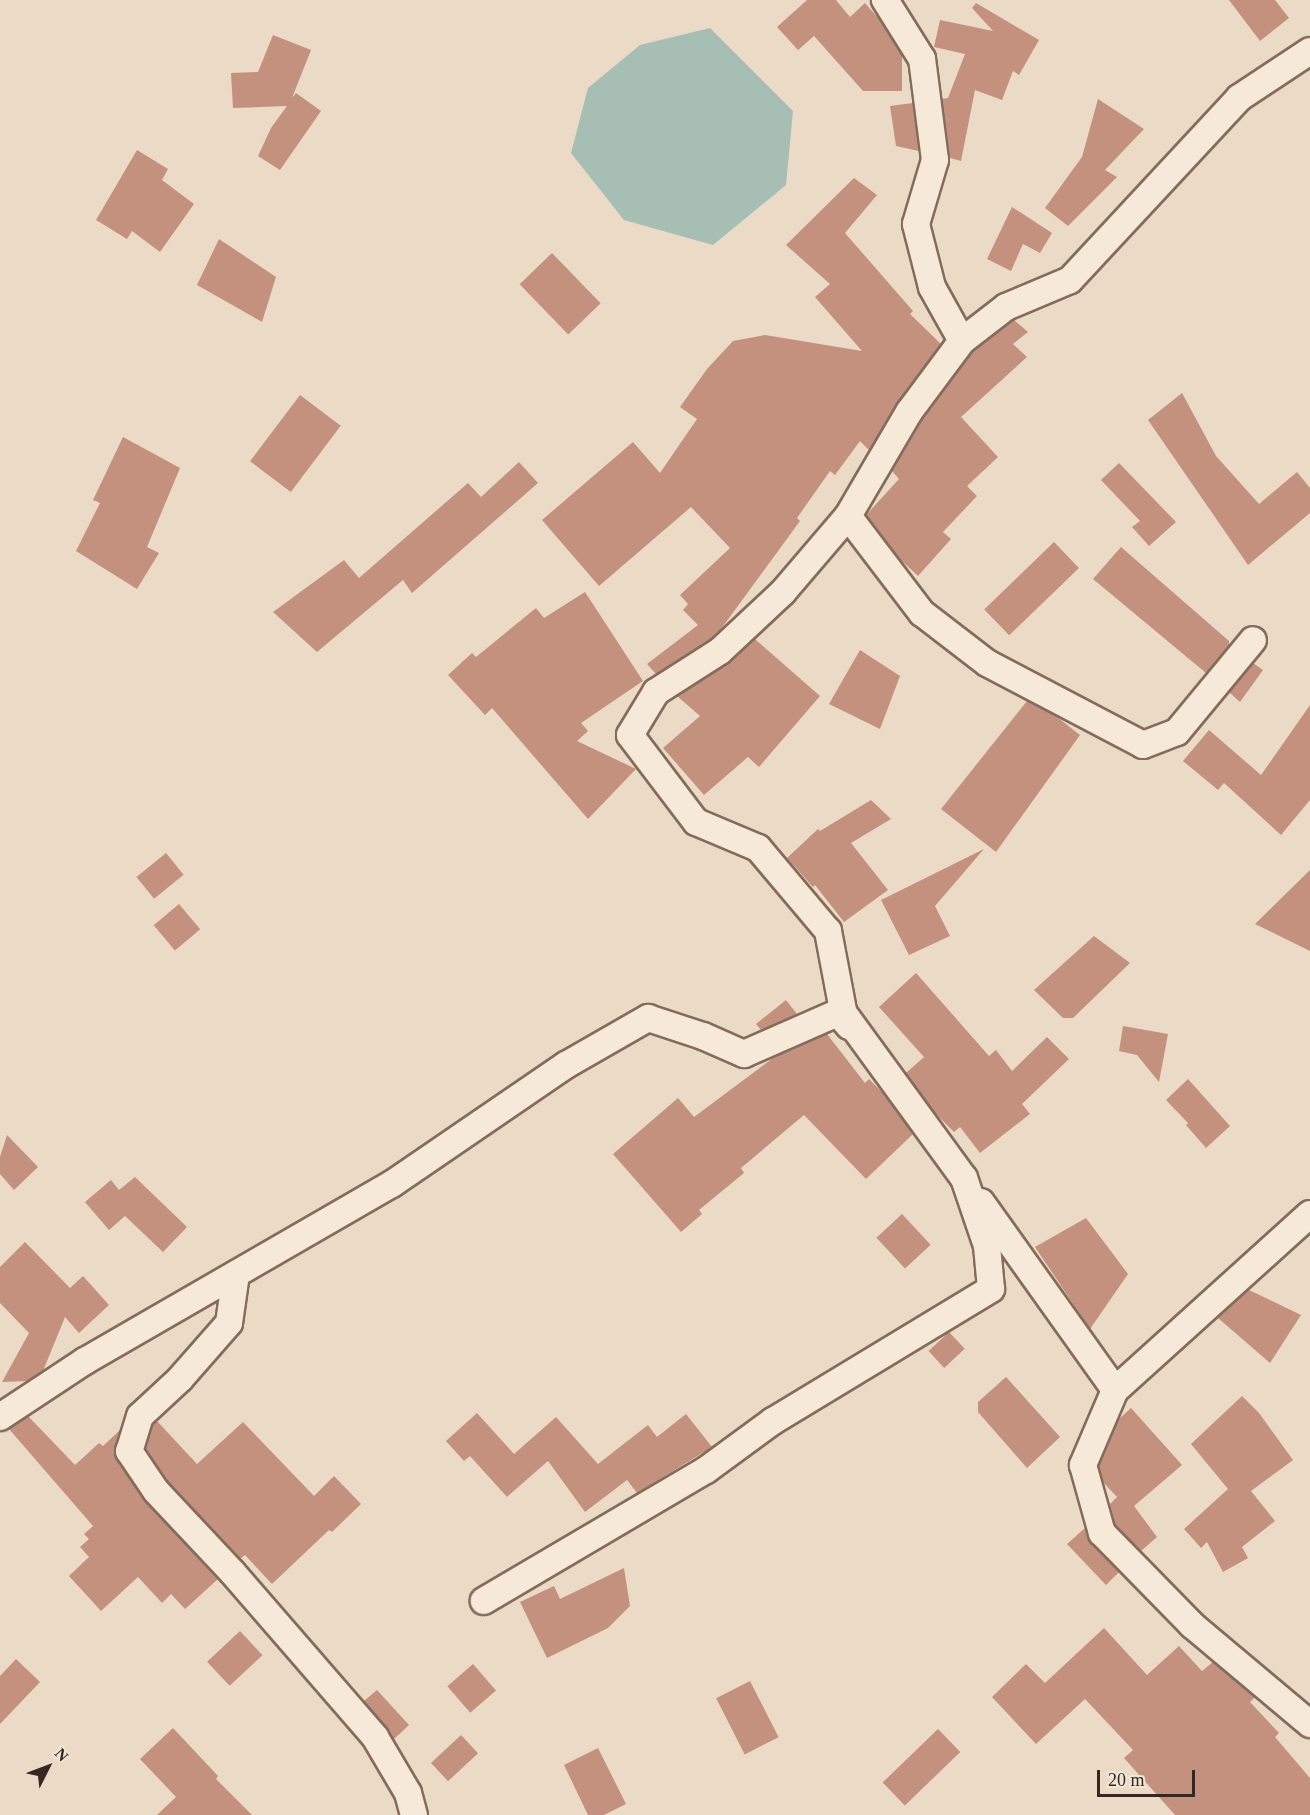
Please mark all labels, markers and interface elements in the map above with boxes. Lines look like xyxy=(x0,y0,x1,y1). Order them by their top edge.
north arrow xyxy=(18,1737,78,1797)
text: N xyxy=(52,1745,72,1765)
scale bar xyxy=(1100,1758,1198,1796)
text: 20 m xyxy=(1108,1770,1145,1790)

